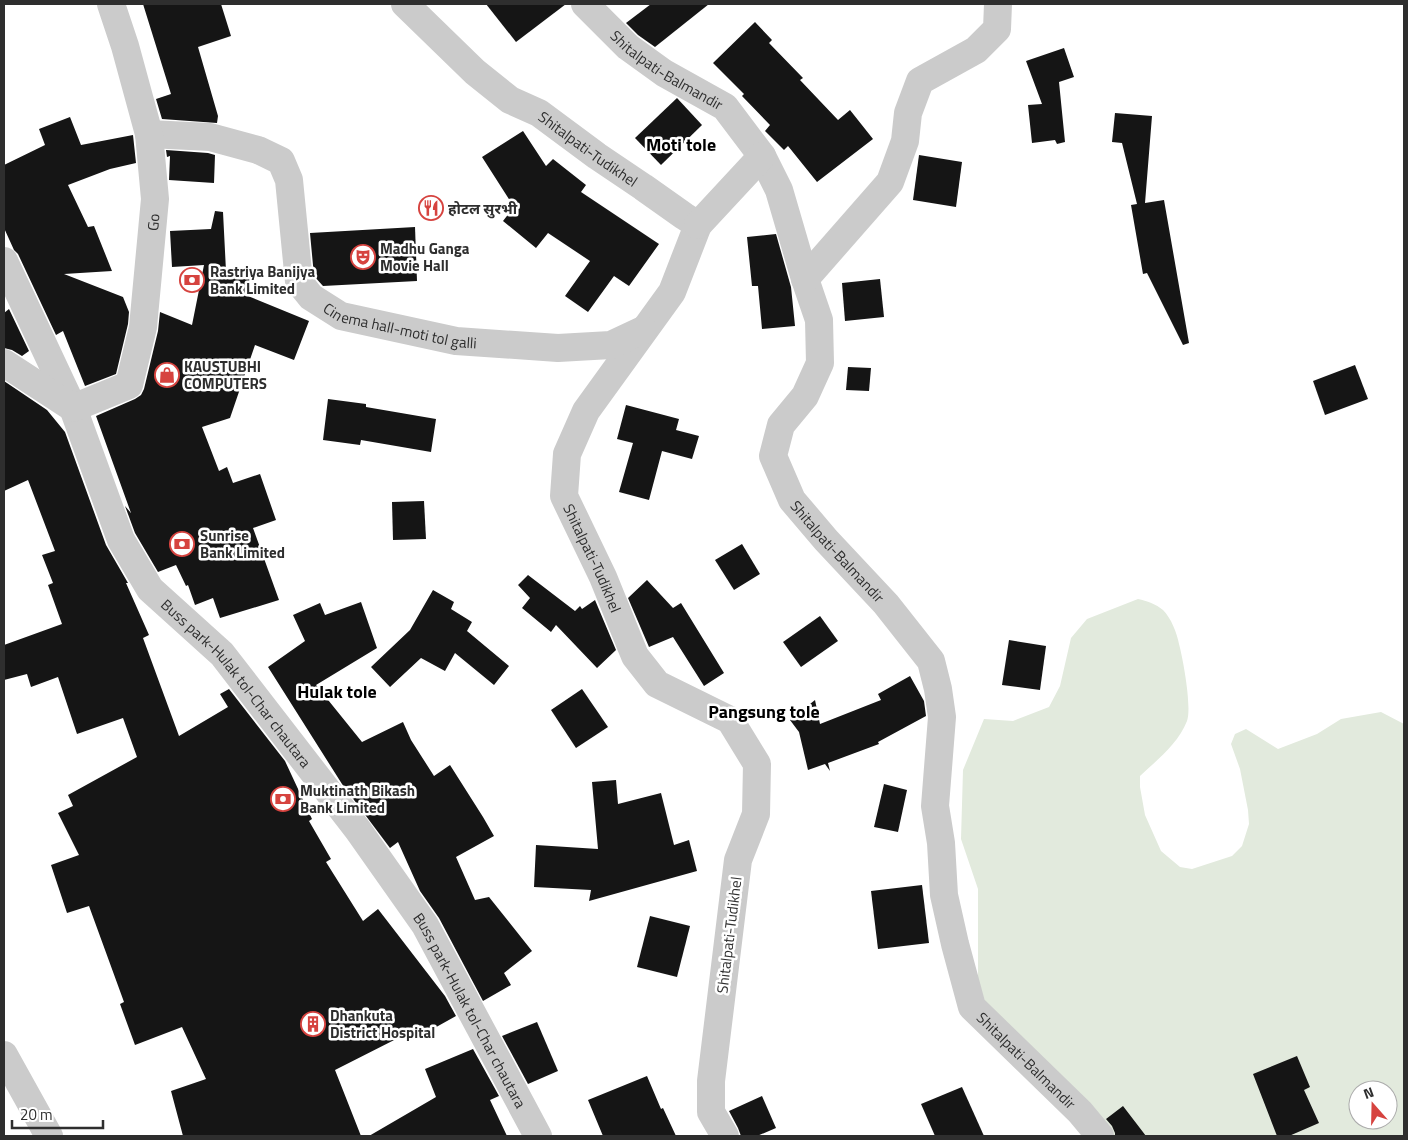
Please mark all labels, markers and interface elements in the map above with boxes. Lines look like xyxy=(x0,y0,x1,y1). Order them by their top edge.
street label: Shitalpati-Balmandir xyxy=(605,24,728,115)
street label: Shitalpati-Tudikhel xyxy=(534,105,643,192)
district label: Moti tole xyxy=(646,131,716,158)
restaurant icon: होटल सुरभी xyxy=(418,195,444,221)
place label: होटल सुरभी xyxy=(448,197,518,220)
street label: Go xyxy=(141,212,165,232)
place label: Madhu Ganga Movie Hall xyxy=(380,237,470,277)
theatre icon: Madhu Ganga Movie Hall xyxy=(350,244,376,270)
place label: Rastriya Banijya Bank Limited xyxy=(210,260,315,300)
bank icon: Rastriya Banijya Bank Limited xyxy=(179,267,205,293)
street label: Cinema hall-moti tol galli xyxy=(319,296,478,354)
place label: KAUSTUBHI COMPUTERS xyxy=(184,355,267,395)
shop icon: KAUSTUBHI COMPUTERS xyxy=(154,362,180,388)
street label: Shitalpati-Balmandir xyxy=(785,495,890,607)
street label: Shitalpati-Tudikhel xyxy=(558,500,628,616)
place label: Sunrise Bank Limited xyxy=(200,524,285,564)
bank icon: Sunrise Bank Limited xyxy=(169,531,195,557)
street label: Buss park-Hulak tol-Char chautara xyxy=(156,593,317,773)
district label: Hulak tole xyxy=(297,678,377,705)
district label: Pangsung tole xyxy=(708,698,820,725)
place label: Muktinath Bikash Bank Limited xyxy=(300,779,415,819)
bank icon: Muktinath Bikash Bank Limited xyxy=(270,786,296,812)
street label: Shitalpati-Tudikhel xyxy=(710,875,748,995)
street label: Buss park-Hulak tol-Char chautara xyxy=(408,908,533,1113)
place label: Dhankuta District Hospital xyxy=(330,1004,435,1044)
street label: Shitalpati-Balmandir xyxy=(972,1006,1082,1114)
building icon: Dhankuta District Hospital xyxy=(300,1011,326,1037)
north arrow xyxy=(1348,1080,1398,1130)
text: N xyxy=(1360,1081,1377,1104)
scale bar xyxy=(12,1098,104,1130)
text: 20 m xyxy=(20,1103,53,1126)

